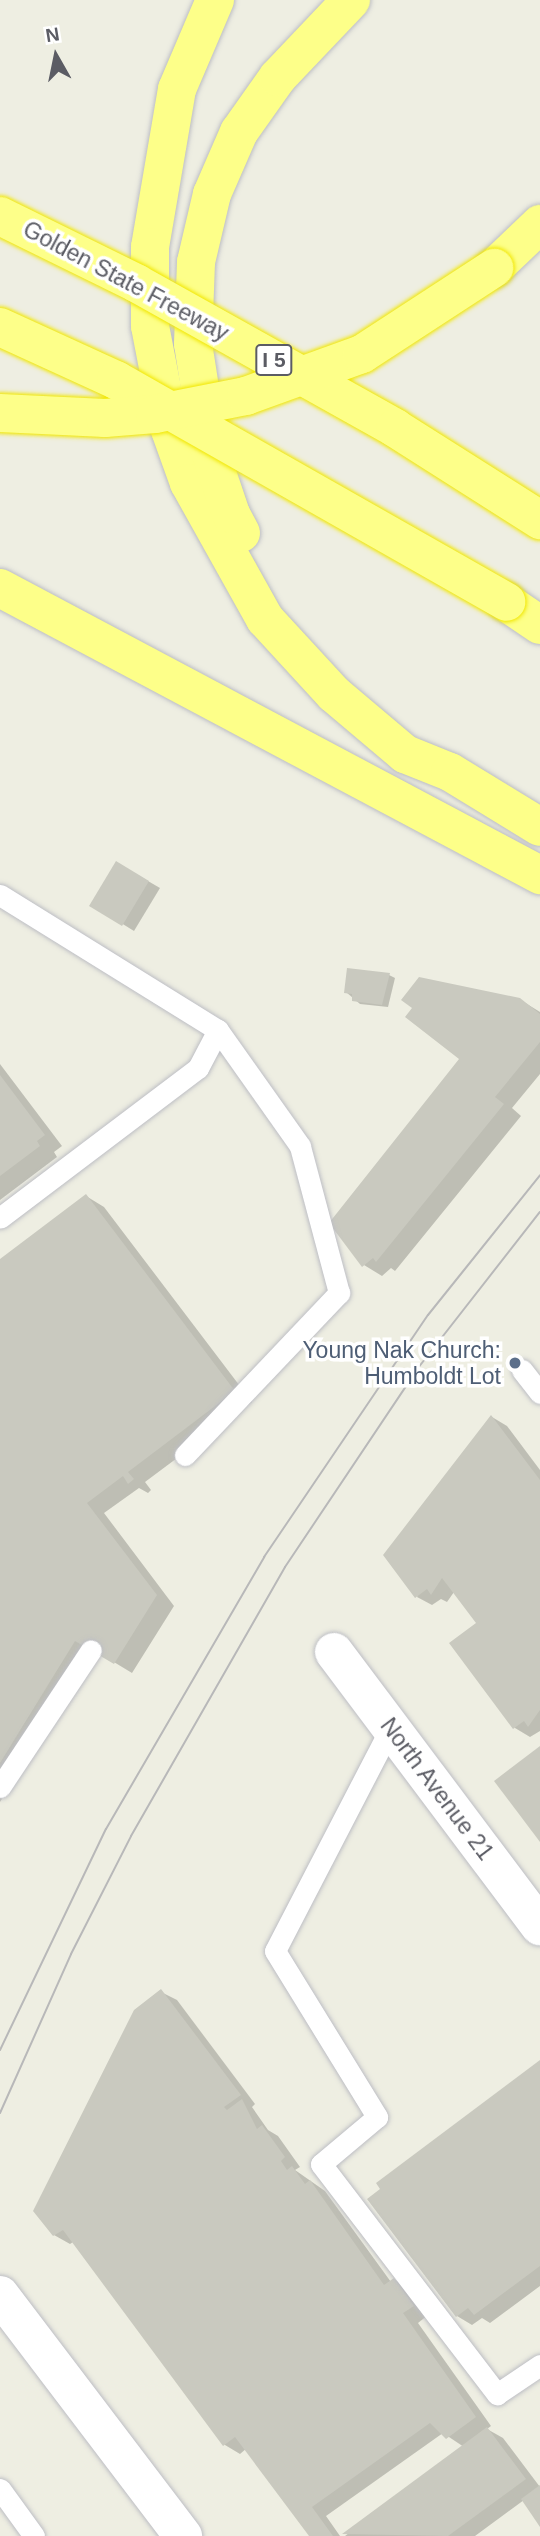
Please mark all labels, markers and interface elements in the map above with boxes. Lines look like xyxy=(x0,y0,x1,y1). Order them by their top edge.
north arrow xyxy=(21,21,91,91)
text: N xyxy=(44,23,61,46)
street label: Golden State Freeway xyxy=(18,215,234,347)
road number: I 5 xyxy=(255,342,293,378)
place label: Young Nak Church: Humboldt Lot xyxy=(302,1336,501,1390)
marker: Young Nak Church: Humboldt Lot xyxy=(507,1355,523,1371)
street label: North Avenue 21 xyxy=(374,1712,500,1866)

